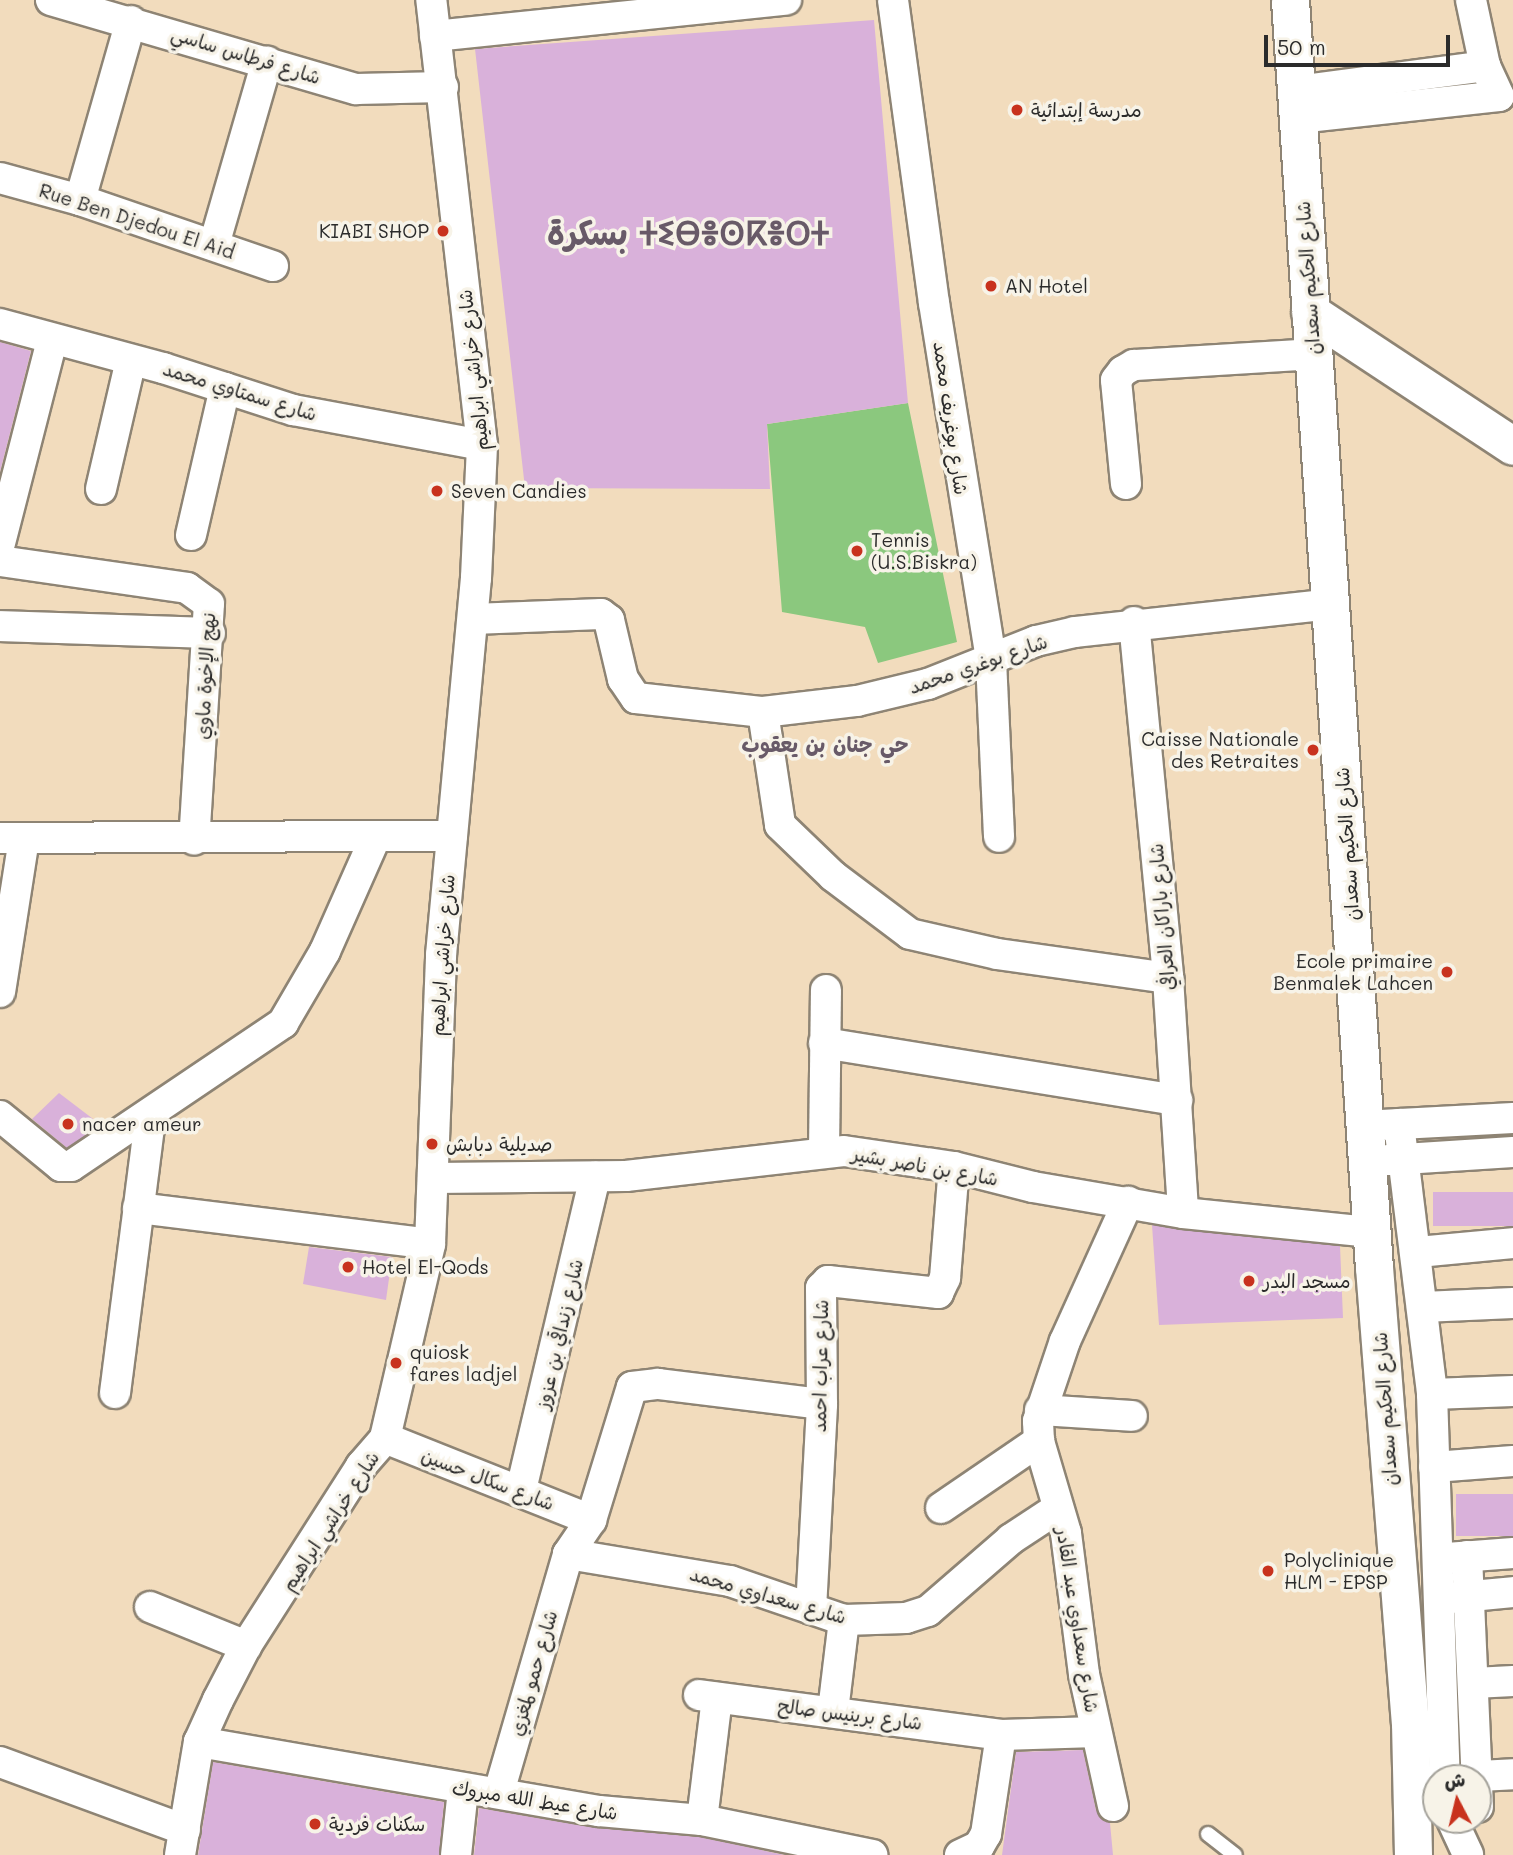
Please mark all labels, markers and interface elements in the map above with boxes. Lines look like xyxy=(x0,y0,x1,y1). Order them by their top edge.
street label: شارع فرطاس ساسي xyxy=(169,21,323,89)
scale bar xyxy=(1268,21,1454,65)
text: 50 m xyxy=(1277,33,1326,60)
place label: مدرسة إبتدائية xyxy=(1031,99,1142,121)
marker: مدرسة إبتدائية xyxy=(1009,102,1025,118)
street label: Rue Ben Djedou El Aid xyxy=(36,179,238,263)
street label: شارع الحكيم سعدان xyxy=(1291,200,1325,356)
district label: بسكرة ⵜⵉⴱⴻⵙⴽⴻⵔⵜ xyxy=(547,212,829,252)
place label: KIABI SHOP xyxy=(319,220,429,242)
marker: KIABI SHOP xyxy=(435,223,451,239)
place label: AN Hotel xyxy=(1005,275,1088,297)
marker: AN Hotel xyxy=(983,278,999,294)
street label: شارع خراشي ابراهيم xyxy=(453,288,493,452)
street label: شارع بوغريف محمد xyxy=(929,340,973,496)
street label: شارع سمتاوي محمد xyxy=(160,357,320,425)
place label: Seven Candies xyxy=(451,480,587,502)
marker: Seven Candies xyxy=(429,483,445,499)
place label: Tennis (U.S.Biskra) xyxy=(871,529,977,573)
marker: Tennis (U.S.Biskra) xyxy=(849,543,865,559)
street label: نهج الإخوة ماوي xyxy=(190,612,220,740)
street label: شارع بوغري محمد xyxy=(906,630,1050,698)
place label: Caisse Nationale des Retraites xyxy=(1141,728,1299,772)
district label: حي جنان بن يعقوب xyxy=(742,731,908,757)
marker: Caisse Nationale des Retraites xyxy=(1305,742,1321,758)
street label: شارع الحكيم سعدان xyxy=(1330,766,1364,922)
street label: شارع باراكان العرافي xyxy=(1144,843,1180,991)
street label: شارع خراشي ابراهيم xyxy=(425,873,459,1037)
place label: Ecole primaire Benmalek Lahcen xyxy=(1273,950,1433,994)
marker: Ecole primaire Benmalek Lahcen xyxy=(1439,964,1455,980)
place label: nacer ameur xyxy=(82,1113,202,1135)
marker: nacer ameur xyxy=(60,1116,76,1132)
place label: صديلية دبابش xyxy=(446,1133,553,1155)
marker: صديلية دبابش xyxy=(424,1136,440,1152)
street label: شارع بن ناصر بشير xyxy=(850,1142,1000,1190)
place label: Hotel El-Qods xyxy=(362,1256,489,1278)
street label: شارع زنداقي بن عزوز xyxy=(531,1257,587,1411)
marker: Hotel El-Qods xyxy=(340,1259,356,1275)
place label: مسجد البدر xyxy=(1263,1270,1350,1292)
marker: مسجد البدر xyxy=(1241,1273,1257,1289)
street label: شارع عراب احمد xyxy=(807,1299,833,1433)
street label: شارع الحكيم سعدان xyxy=(1368,1331,1402,1487)
place label: quiosk fares ladjel xyxy=(410,1341,517,1385)
marker: quiosk fares ladjel xyxy=(388,1355,404,1371)
street label: شارع سكال حسين xyxy=(418,1443,558,1515)
street label: شارع خراشي ابراهيم xyxy=(276,1447,384,1595)
street label: شارع سعداوي عبد القادر xyxy=(1052,1526,1104,1714)
place label: Polyclinique HLM - EPSP xyxy=(1284,1549,1394,1593)
marker: Polyclinique HLM - EPSP xyxy=(1258,1561,1278,1581)
street label: شارع سعداوي محمد xyxy=(687,1562,849,1628)
street label: شارع حمو لمغزي xyxy=(504,1608,562,1738)
street label: شارع برينيس صالح xyxy=(777,1694,923,1734)
north arrow xyxy=(1422,1764,1492,1834)
text: ش xyxy=(1443,1766,1467,1793)
street label: شارع عيط الله مبروك xyxy=(451,1776,619,1824)
place label: سكنات فردية xyxy=(329,1813,425,1835)
marker: سكنات فردية xyxy=(307,1816,323,1832)

